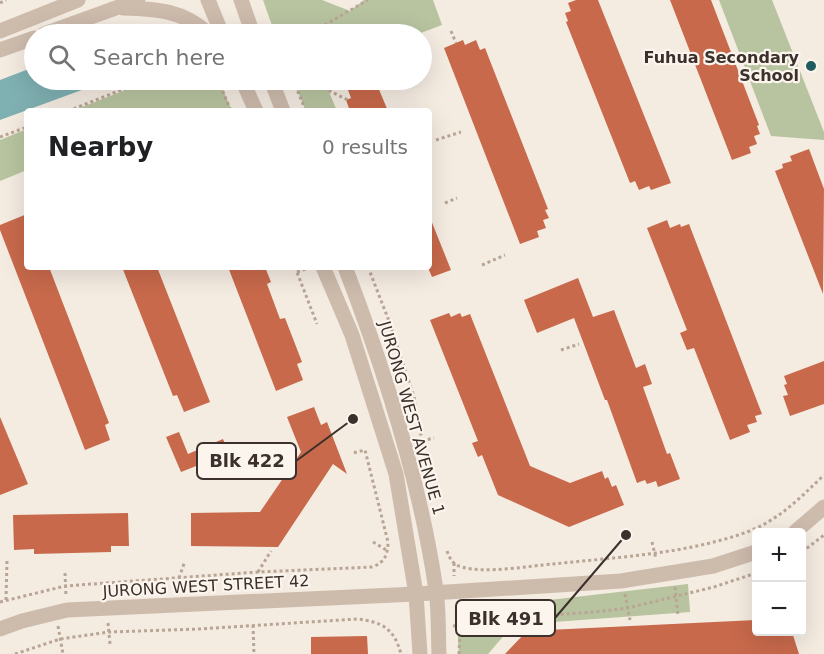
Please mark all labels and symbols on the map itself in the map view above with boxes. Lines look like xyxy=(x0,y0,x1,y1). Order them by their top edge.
place label: Fuhua Secondary School xyxy=(644,48,800,85)
marker: Fuhua Secondary School xyxy=(804,59,818,73)
street label: JURONG WEST AVENUE 1 xyxy=(375,318,449,517)
callout: Blk 422 xyxy=(197,443,296,479)
text: Blk 422 xyxy=(209,450,285,471)
street label: JURONG WEST STREET 42 xyxy=(101,571,310,601)
callout: Blk 491 xyxy=(456,600,555,636)
text: Blk 491 xyxy=(468,608,544,629)

